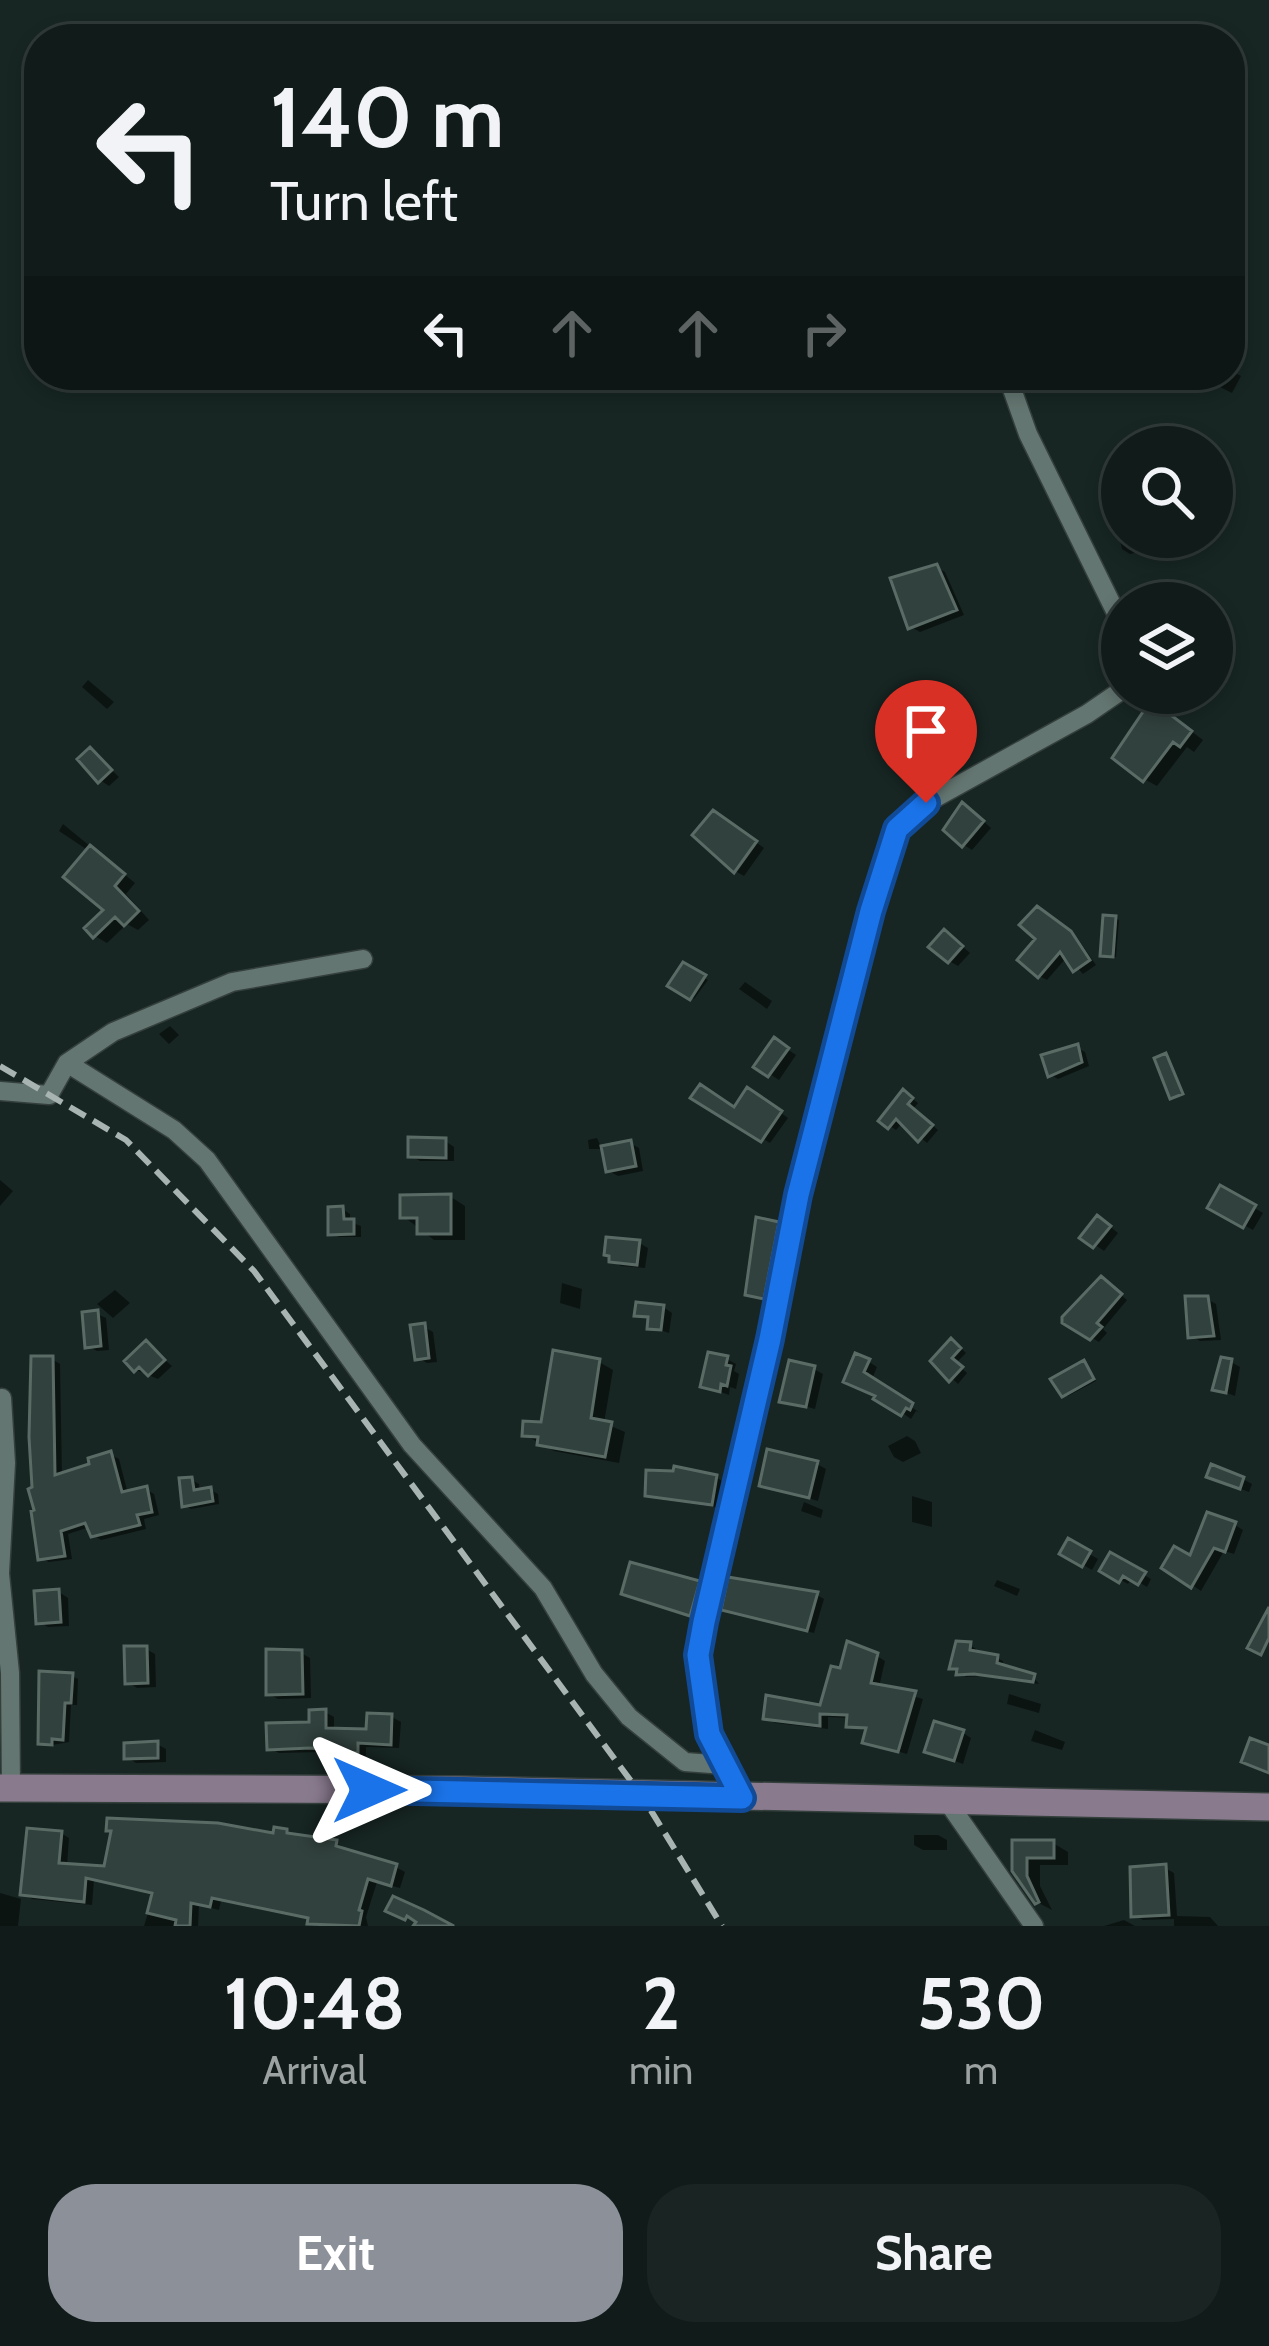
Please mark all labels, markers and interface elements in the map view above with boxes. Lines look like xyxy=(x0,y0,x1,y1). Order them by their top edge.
text: 140 m xyxy=(270,66,504,168)
icon: left xyxy=(72,72,228,228)
text: Turn left xyxy=(270,168,458,234)
icon: left xyxy=(413,300,479,366)
icon: ahead xyxy=(539,300,605,366)
icon: ahead xyxy=(665,300,731,366)
icon: right xyxy=(791,300,857,366)
map controls xyxy=(1101,426,1233,714)
button: search xyxy=(1101,426,1233,558)
button: layers xyxy=(1101,582,1233,714)
pin xyxy=(875,680,977,803)
icon: arrive xyxy=(893,698,959,764)
position arrow xyxy=(306,1727,432,1853)
text: 10:48 xyxy=(224,1960,405,2047)
text: 2 xyxy=(642,1960,680,2047)
text: 530 xyxy=(917,1960,1045,2047)
text: Arrival xyxy=(263,2046,366,2094)
text: min xyxy=(629,2046,693,2094)
text: m xyxy=(964,2046,998,2094)
button: Exit xyxy=(48,2184,623,2322)
button: Share xyxy=(647,2184,1221,2322)

